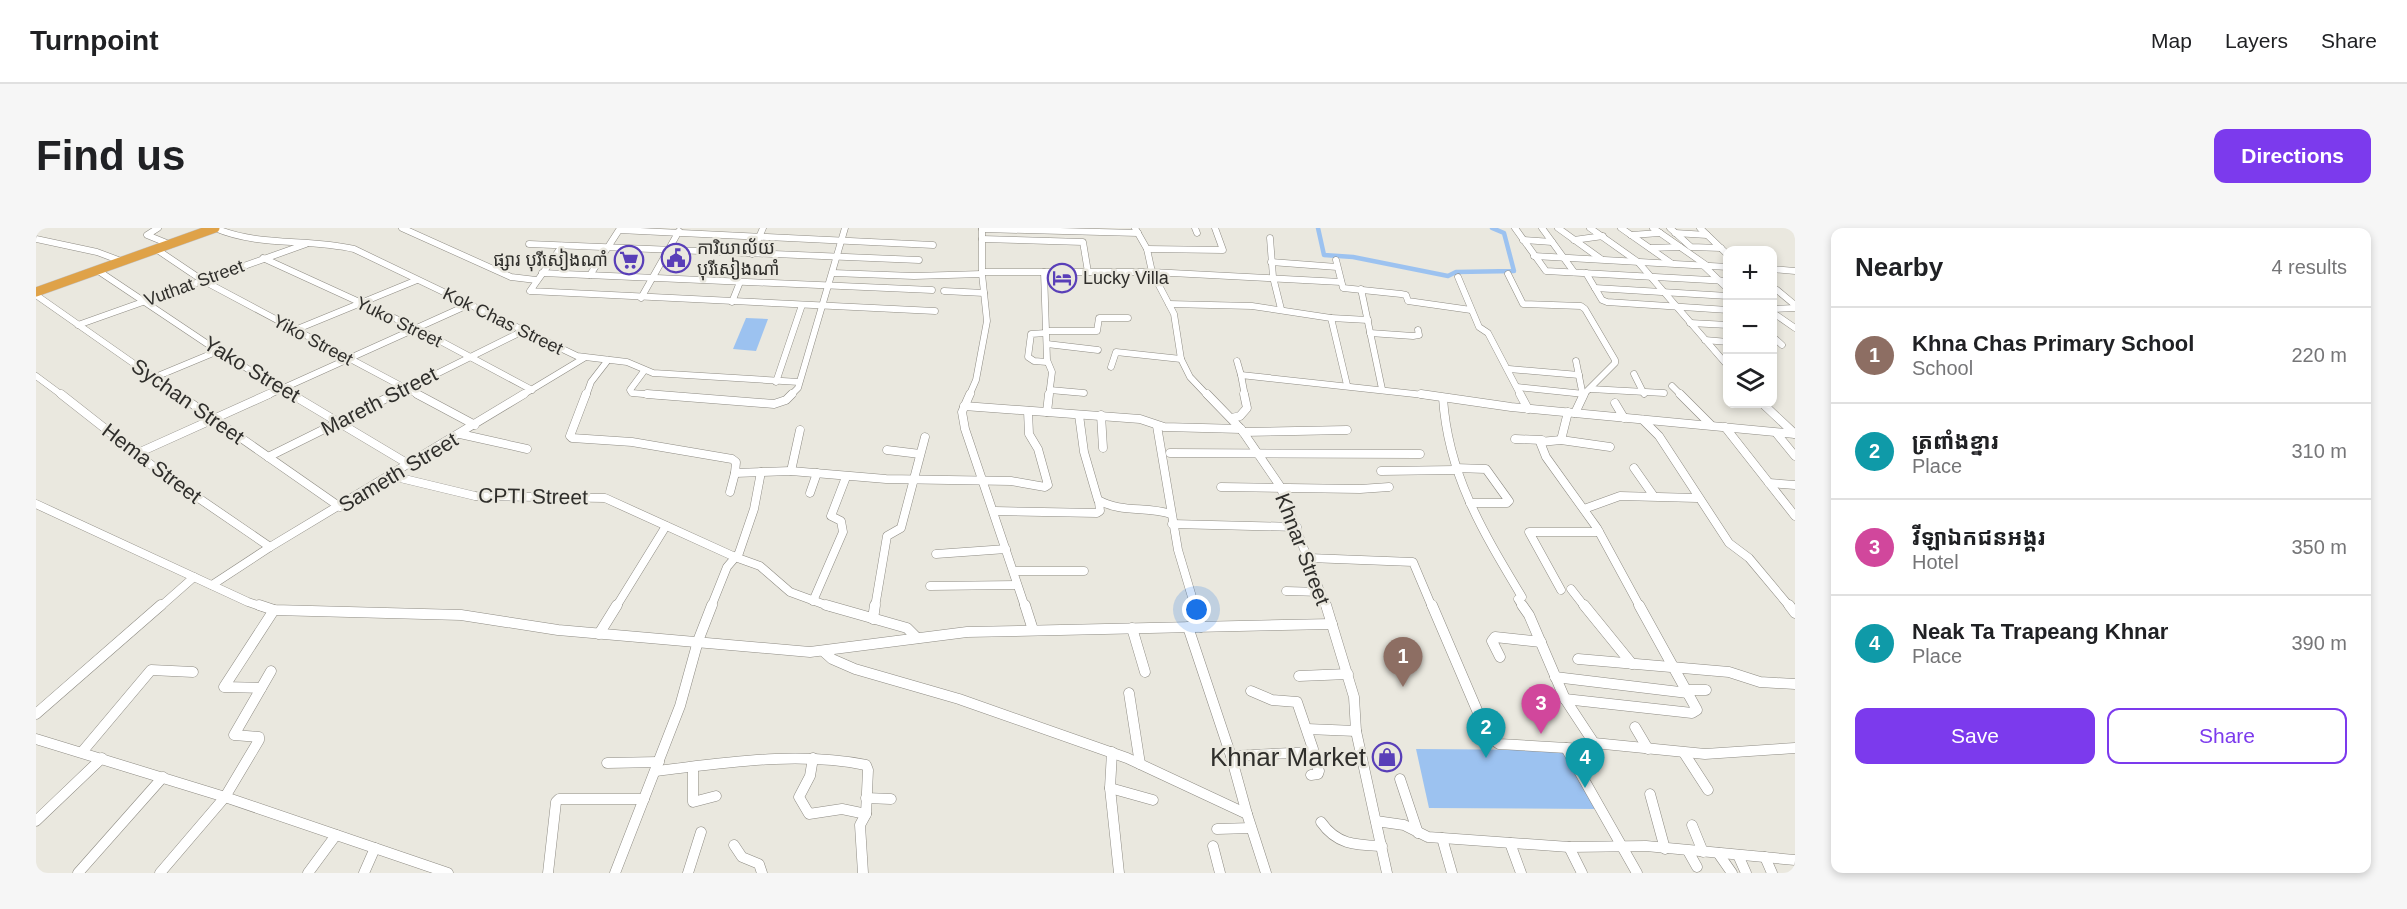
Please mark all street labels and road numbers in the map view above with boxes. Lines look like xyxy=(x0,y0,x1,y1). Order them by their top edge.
street label: Vuthat Street xyxy=(142,256,246,310)
street label: Kok Chas Street xyxy=(440,283,566,359)
street label: Yuko Street xyxy=(353,293,445,351)
street label: Yiko Street xyxy=(270,311,356,369)
street label: Yako Street xyxy=(200,331,304,407)
street label: Sychan Street xyxy=(127,354,249,448)
street label: Mareth Street xyxy=(317,362,441,440)
street label: Hema Street xyxy=(98,418,206,508)
street label: Sameth Street xyxy=(335,427,462,516)
street label: CPTI Street xyxy=(478,484,588,508)
street label: Khnar Street xyxy=(1271,490,1335,608)

